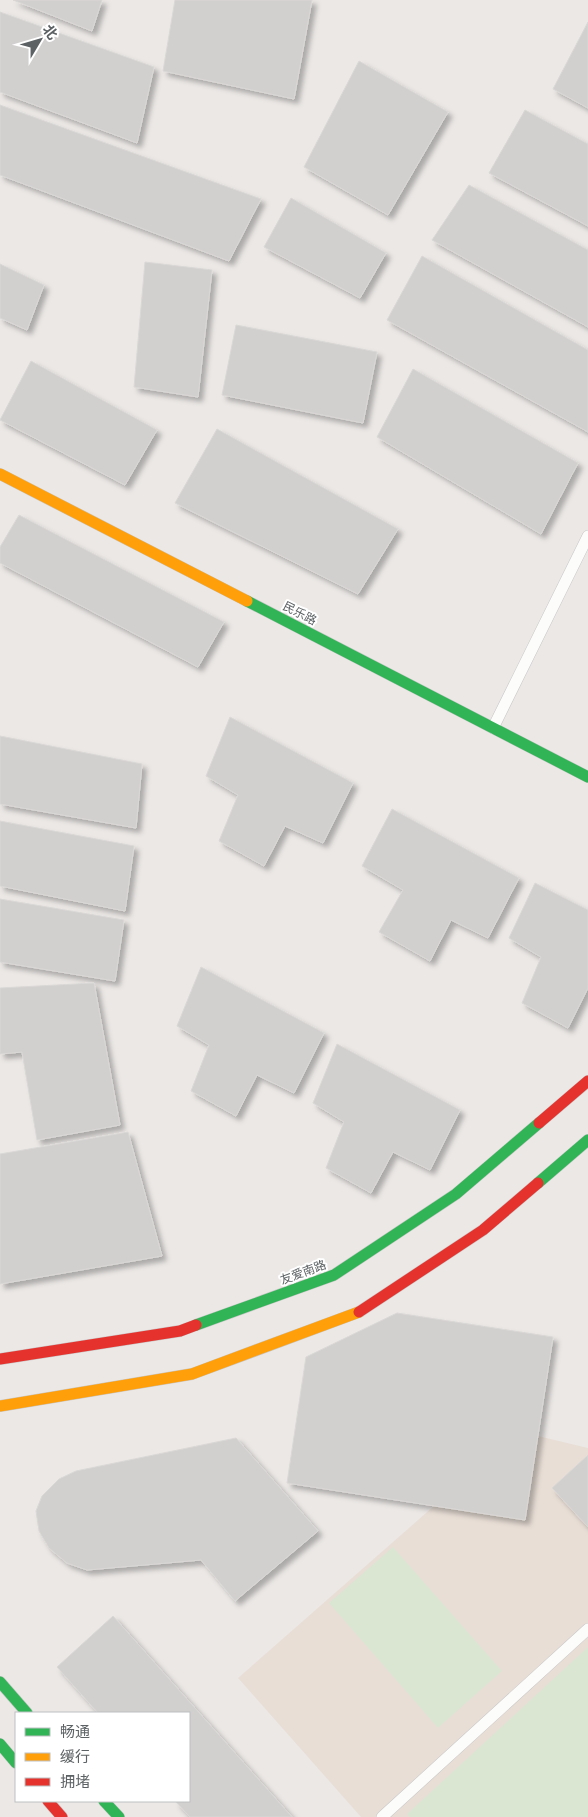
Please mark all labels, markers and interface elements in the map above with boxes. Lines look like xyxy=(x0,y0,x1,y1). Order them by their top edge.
north arrow xyxy=(15,15,65,65)
text: 北 xyxy=(38,20,62,44)
street label: 民乐路 xyxy=(280,597,320,629)
street label: 友爱南路 xyxy=(278,1256,328,1288)
legend xyxy=(15,1712,190,1802)
text: 畅通 xyxy=(60,1721,90,1742)
text: 缓行 xyxy=(60,1746,90,1767)
text: 拥堵 xyxy=(60,1771,90,1792)

